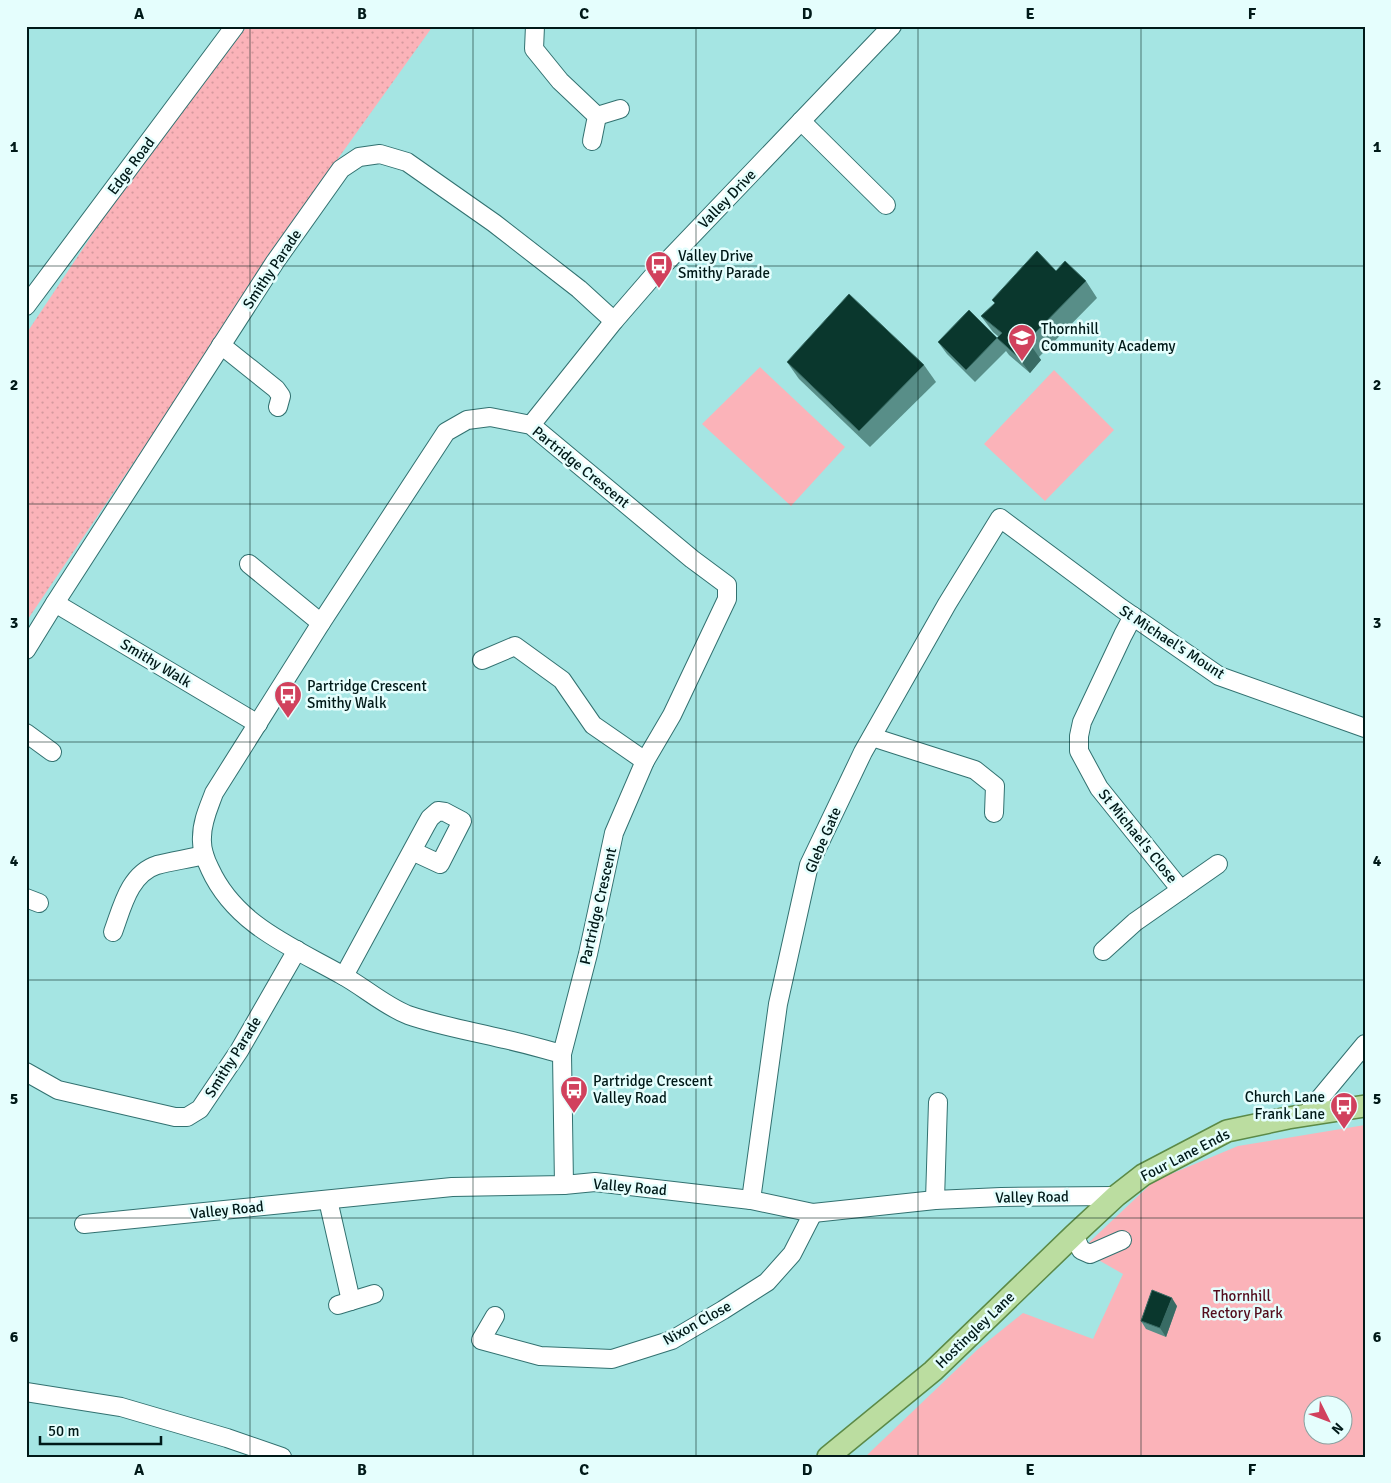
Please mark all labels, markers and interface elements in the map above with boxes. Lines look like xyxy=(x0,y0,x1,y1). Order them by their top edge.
text: A xyxy=(134,4,145,24)
text: B xyxy=(357,4,367,24)
text: C xyxy=(579,4,589,24)
text: D xyxy=(802,4,813,24)
text: E xyxy=(1025,4,1035,24)
text: F xyxy=(1248,4,1257,24)
street label: Edge Road xyxy=(104,134,158,198)
text: 1 xyxy=(10,137,19,157)
text: 1 xyxy=(1373,137,1382,157)
street label: Valley Drive xyxy=(694,166,760,232)
street label: Smithy Parade xyxy=(239,226,305,312)
place label: Valley Drive Smithy Parade xyxy=(678,247,770,282)
bus stop icon: Valley Drive Smithy Parade xyxy=(644,250,674,289)
place label: Thornhill Community Academy xyxy=(1041,320,1176,355)
school or university icon: Thornhill Community Academy xyxy=(1007,323,1037,362)
text: 2 xyxy=(10,375,18,395)
text: 2 xyxy=(1373,375,1381,395)
street label: Partridge Crescent xyxy=(529,422,633,512)
street label: St Michael's Mount xyxy=(1116,601,1228,683)
text: 3 xyxy=(10,613,18,633)
text: 3 xyxy=(1373,613,1381,633)
street label: Smithy Walk xyxy=(117,635,195,691)
place label: Partridge Crescent Smithy Walk xyxy=(307,677,427,712)
bus stop icon: Partridge Crescent Smithy Walk xyxy=(273,680,303,719)
street label: St Michael's Close xyxy=(1095,785,1181,887)
street label: Glebe Gate xyxy=(801,804,845,876)
street label: Partridge Crescent xyxy=(576,846,620,966)
text: 4 xyxy=(10,851,19,871)
text: 4 xyxy=(1373,851,1382,871)
street label: Smithy Parade xyxy=(201,1013,265,1101)
place label: Partridge Crescent Valley Road xyxy=(593,1072,713,1107)
bus stop icon: Partridge Crescent Valley Road xyxy=(559,1075,589,1114)
place label: Church Lane Frank Lane xyxy=(1245,1088,1325,1123)
text: 5 xyxy=(10,1089,18,1109)
text: 5 xyxy=(1373,1089,1381,1109)
bus stop icon: Church Lane Frank Lane xyxy=(1329,1091,1359,1130)
street label: Four Lane Ends xyxy=(1137,1125,1233,1185)
street label: Valley Road xyxy=(592,1175,668,1199)
street label: Valley Road xyxy=(995,1187,1069,1207)
street label: Valley Road xyxy=(189,1197,265,1223)
park label: Thornhill Rectory Park xyxy=(1201,1287,1283,1322)
street label: Hostingley Lane xyxy=(932,1288,1018,1372)
street label: Nixon Close xyxy=(660,1297,734,1349)
text: 6 xyxy=(10,1327,19,1347)
text: 6 xyxy=(1373,1327,1382,1347)
north arrow xyxy=(1304,1396,1354,1446)
scale bar xyxy=(40,1413,161,1445)
text: N xyxy=(1328,1419,1347,1438)
text: 50 m xyxy=(48,1422,79,1440)
text: A xyxy=(134,1460,145,1480)
text: B xyxy=(357,1460,367,1480)
text: C xyxy=(579,1460,589,1480)
text: D xyxy=(802,1460,813,1480)
text: E xyxy=(1025,1460,1035,1480)
text: F xyxy=(1248,1460,1257,1480)

